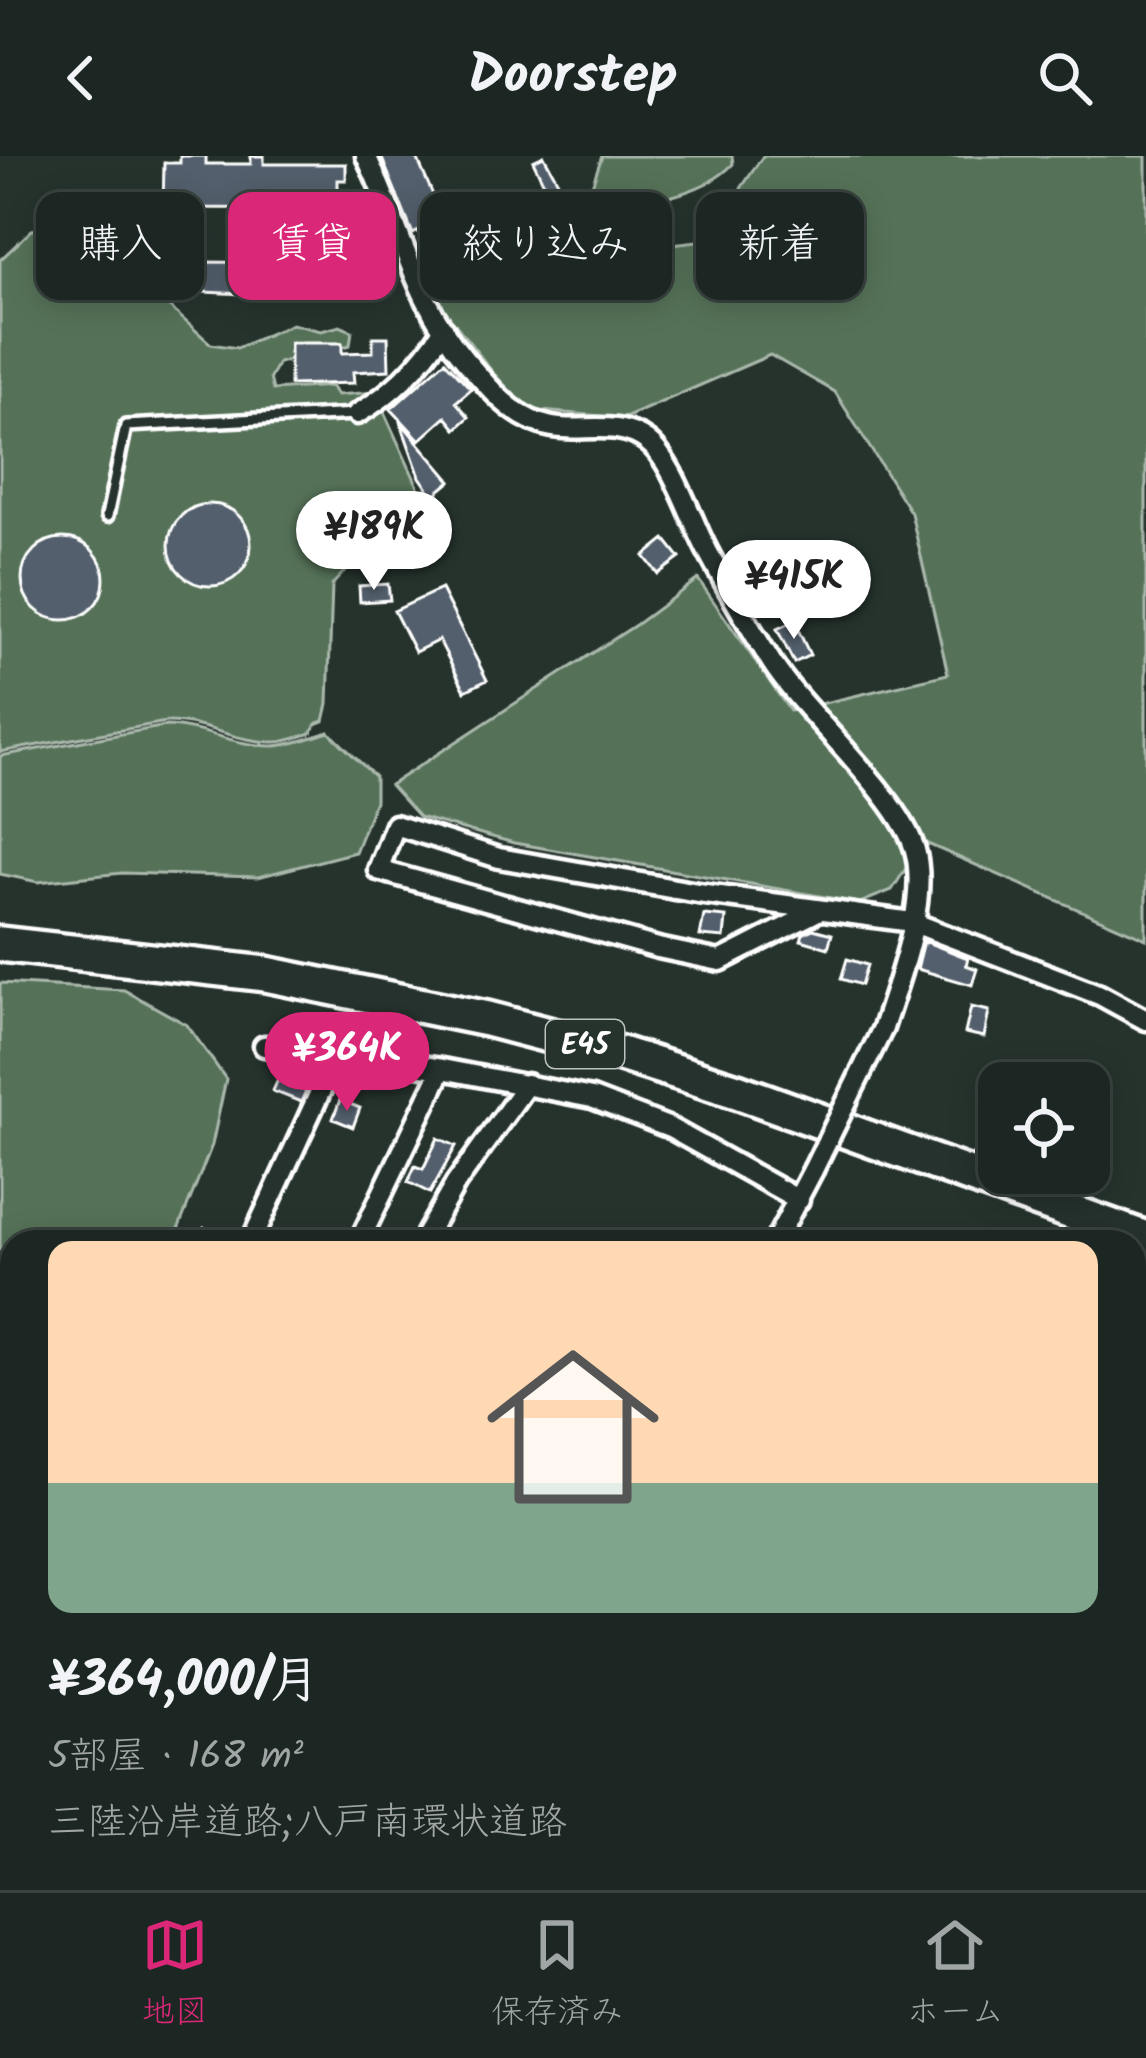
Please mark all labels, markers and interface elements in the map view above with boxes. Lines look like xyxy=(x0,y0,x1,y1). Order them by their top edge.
text: Doorstep xyxy=(468,35,678,121)
icon: back xyxy=(48,45,114,111)
icon: search xyxy=(1032,45,1098,111)
chip: 購入 xyxy=(36,192,204,300)
chip: 賃貸 xyxy=(228,192,396,300)
chip: 絞り込み xyxy=(420,192,672,300)
chip: 新着 xyxy=(696,192,864,300)
pin: ¥189K xyxy=(290,491,458,593)
text: ¥189K xyxy=(323,499,425,561)
pin: ¥415K xyxy=(710,540,878,642)
text: ¥415K xyxy=(744,548,844,610)
pin: ¥364K xyxy=(263,1012,431,1114)
text: ¥364K xyxy=(291,1020,403,1082)
road number: E45 xyxy=(546,1020,624,1068)
map controls xyxy=(978,1062,1110,1194)
button: locate xyxy=(978,1062,1110,1194)
icon: home xyxy=(465,1319,681,1535)
text: ¥364,000/月 xyxy=(48,1642,320,1723)
text: 5部屋 · 168 m² xyxy=(48,1727,304,1789)
text: 三陸沿岸道路;八戸南環状道路 xyxy=(48,1793,567,1855)
tab: 地図 xyxy=(142,1912,208,2040)
tab: 保存済み xyxy=(491,1912,623,2040)
tab: ホーム xyxy=(907,1912,1004,2040)

